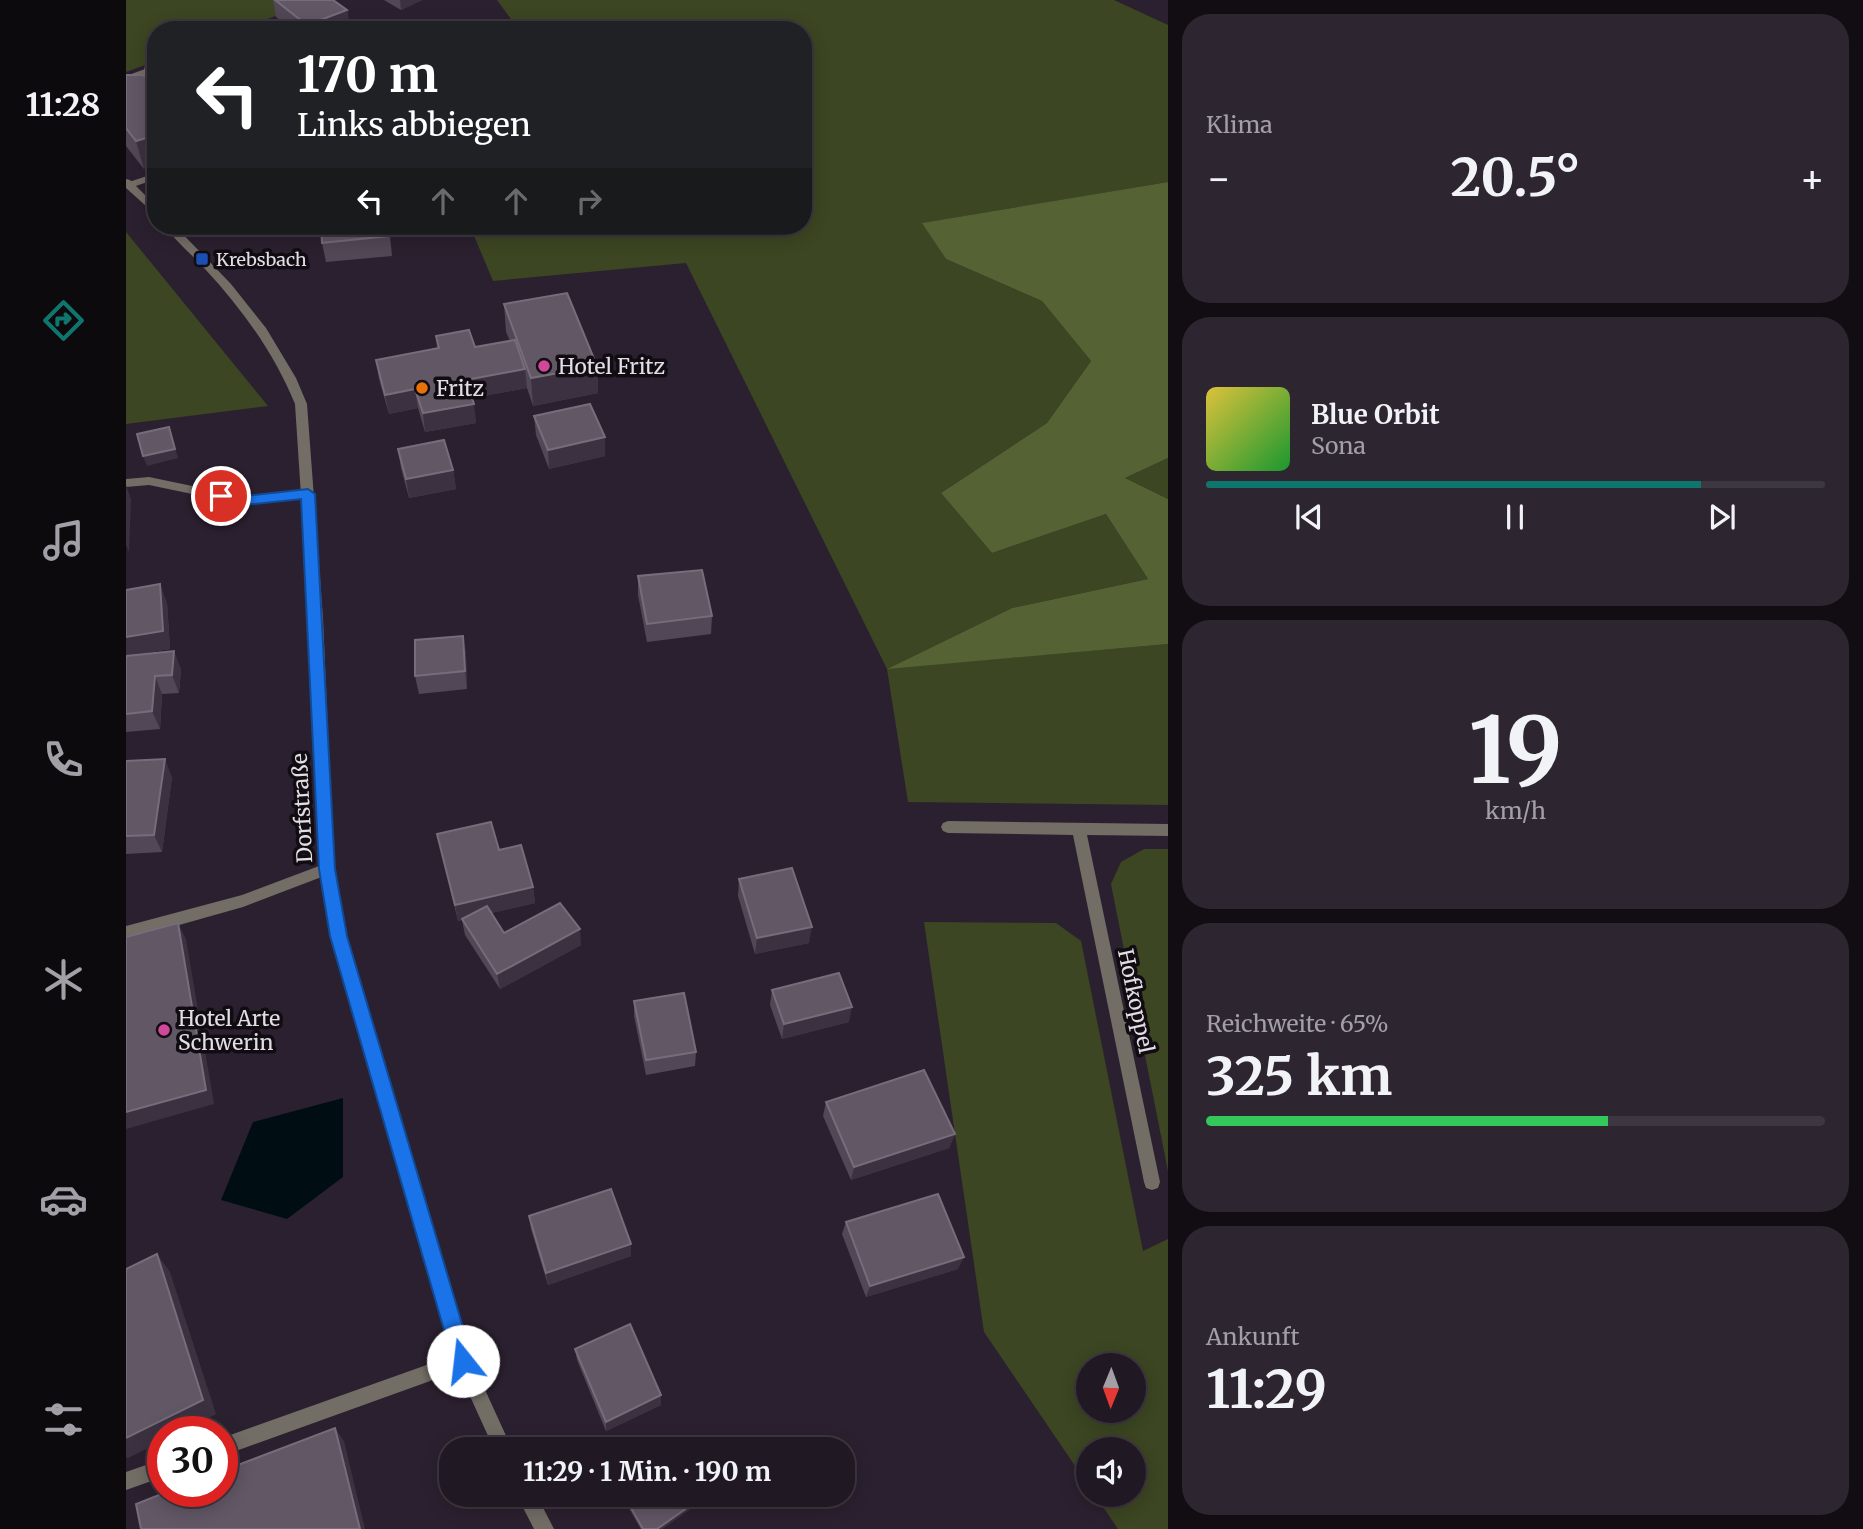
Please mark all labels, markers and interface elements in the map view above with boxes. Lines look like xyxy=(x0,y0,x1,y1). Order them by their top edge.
text: 170 m xyxy=(297,44,438,105)
icon: left xyxy=(182,49,273,140)
text: 11:28 xyxy=(26,85,100,125)
text: Links abbiegen xyxy=(297,105,531,145)
text: Klima xyxy=(1206,110,1273,139)
text: 20.5° xyxy=(1451,145,1580,210)
text: − xyxy=(1206,155,1231,202)
text: + xyxy=(1800,155,1825,202)
icon: left xyxy=(351,182,389,220)
icon: ahead xyxy=(424,182,462,220)
icon: ahead xyxy=(497,182,535,220)
icon: right xyxy=(570,182,608,220)
place label: Krebsbach xyxy=(216,248,307,271)
marker: Krebsbach xyxy=(194,251,210,267)
icon: directions xyxy=(39,296,88,345)
place label: Hotel Fritz xyxy=(558,353,665,380)
marker: Hotel Fritz xyxy=(536,358,552,374)
place label: Fritz xyxy=(436,375,484,402)
marker: Fritz xyxy=(414,380,430,396)
text: Blue Orbit xyxy=(1311,398,1440,431)
text: Sona xyxy=(1311,431,1366,460)
pin xyxy=(191,466,251,526)
icon: arrive xyxy=(202,477,240,515)
icon: previous xyxy=(1290,498,1328,536)
icon: pause xyxy=(1496,498,1534,536)
icon: next xyxy=(1703,498,1741,536)
icon: music xyxy=(39,516,88,565)
text: 19 xyxy=(1468,693,1563,808)
icon: phone xyxy=(39,735,88,784)
street label: Dorfstraße xyxy=(286,752,318,863)
text: km/h xyxy=(1485,796,1546,825)
street label: Hofkoppel xyxy=(1112,946,1160,1056)
icon: climate xyxy=(39,955,88,1004)
place label: Hotel Arte Schwerin xyxy=(178,1005,280,1056)
text: Reichweite · 65% xyxy=(1206,1009,1389,1038)
marker: Hotel Arte Schwerin xyxy=(156,1022,172,1038)
text: 325 km xyxy=(1206,1044,1392,1109)
icon: car xyxy=(39,1175,88,1224)
text: Ankunft xyxy=(1206,1322,1299,1351)
position arrow xyxy=(426,1324,500,1398)
north arrow xyxy=(1076,1353,1146,1423)
map controls xyxy=(1076,1353,1146,1507)
text: 11:29 xyxy=(1206,1357,1327,1422)
icon: filters xyxy=(39,1395,88,1444)
speed limit sign: 30 xyxy=(147,1416,238,1507)
button: sound xyxy=(1076,1437,1146,1507)
text: 11:29 · 1 Min. · 190 m xyxy=(523,1455,771,1488)

